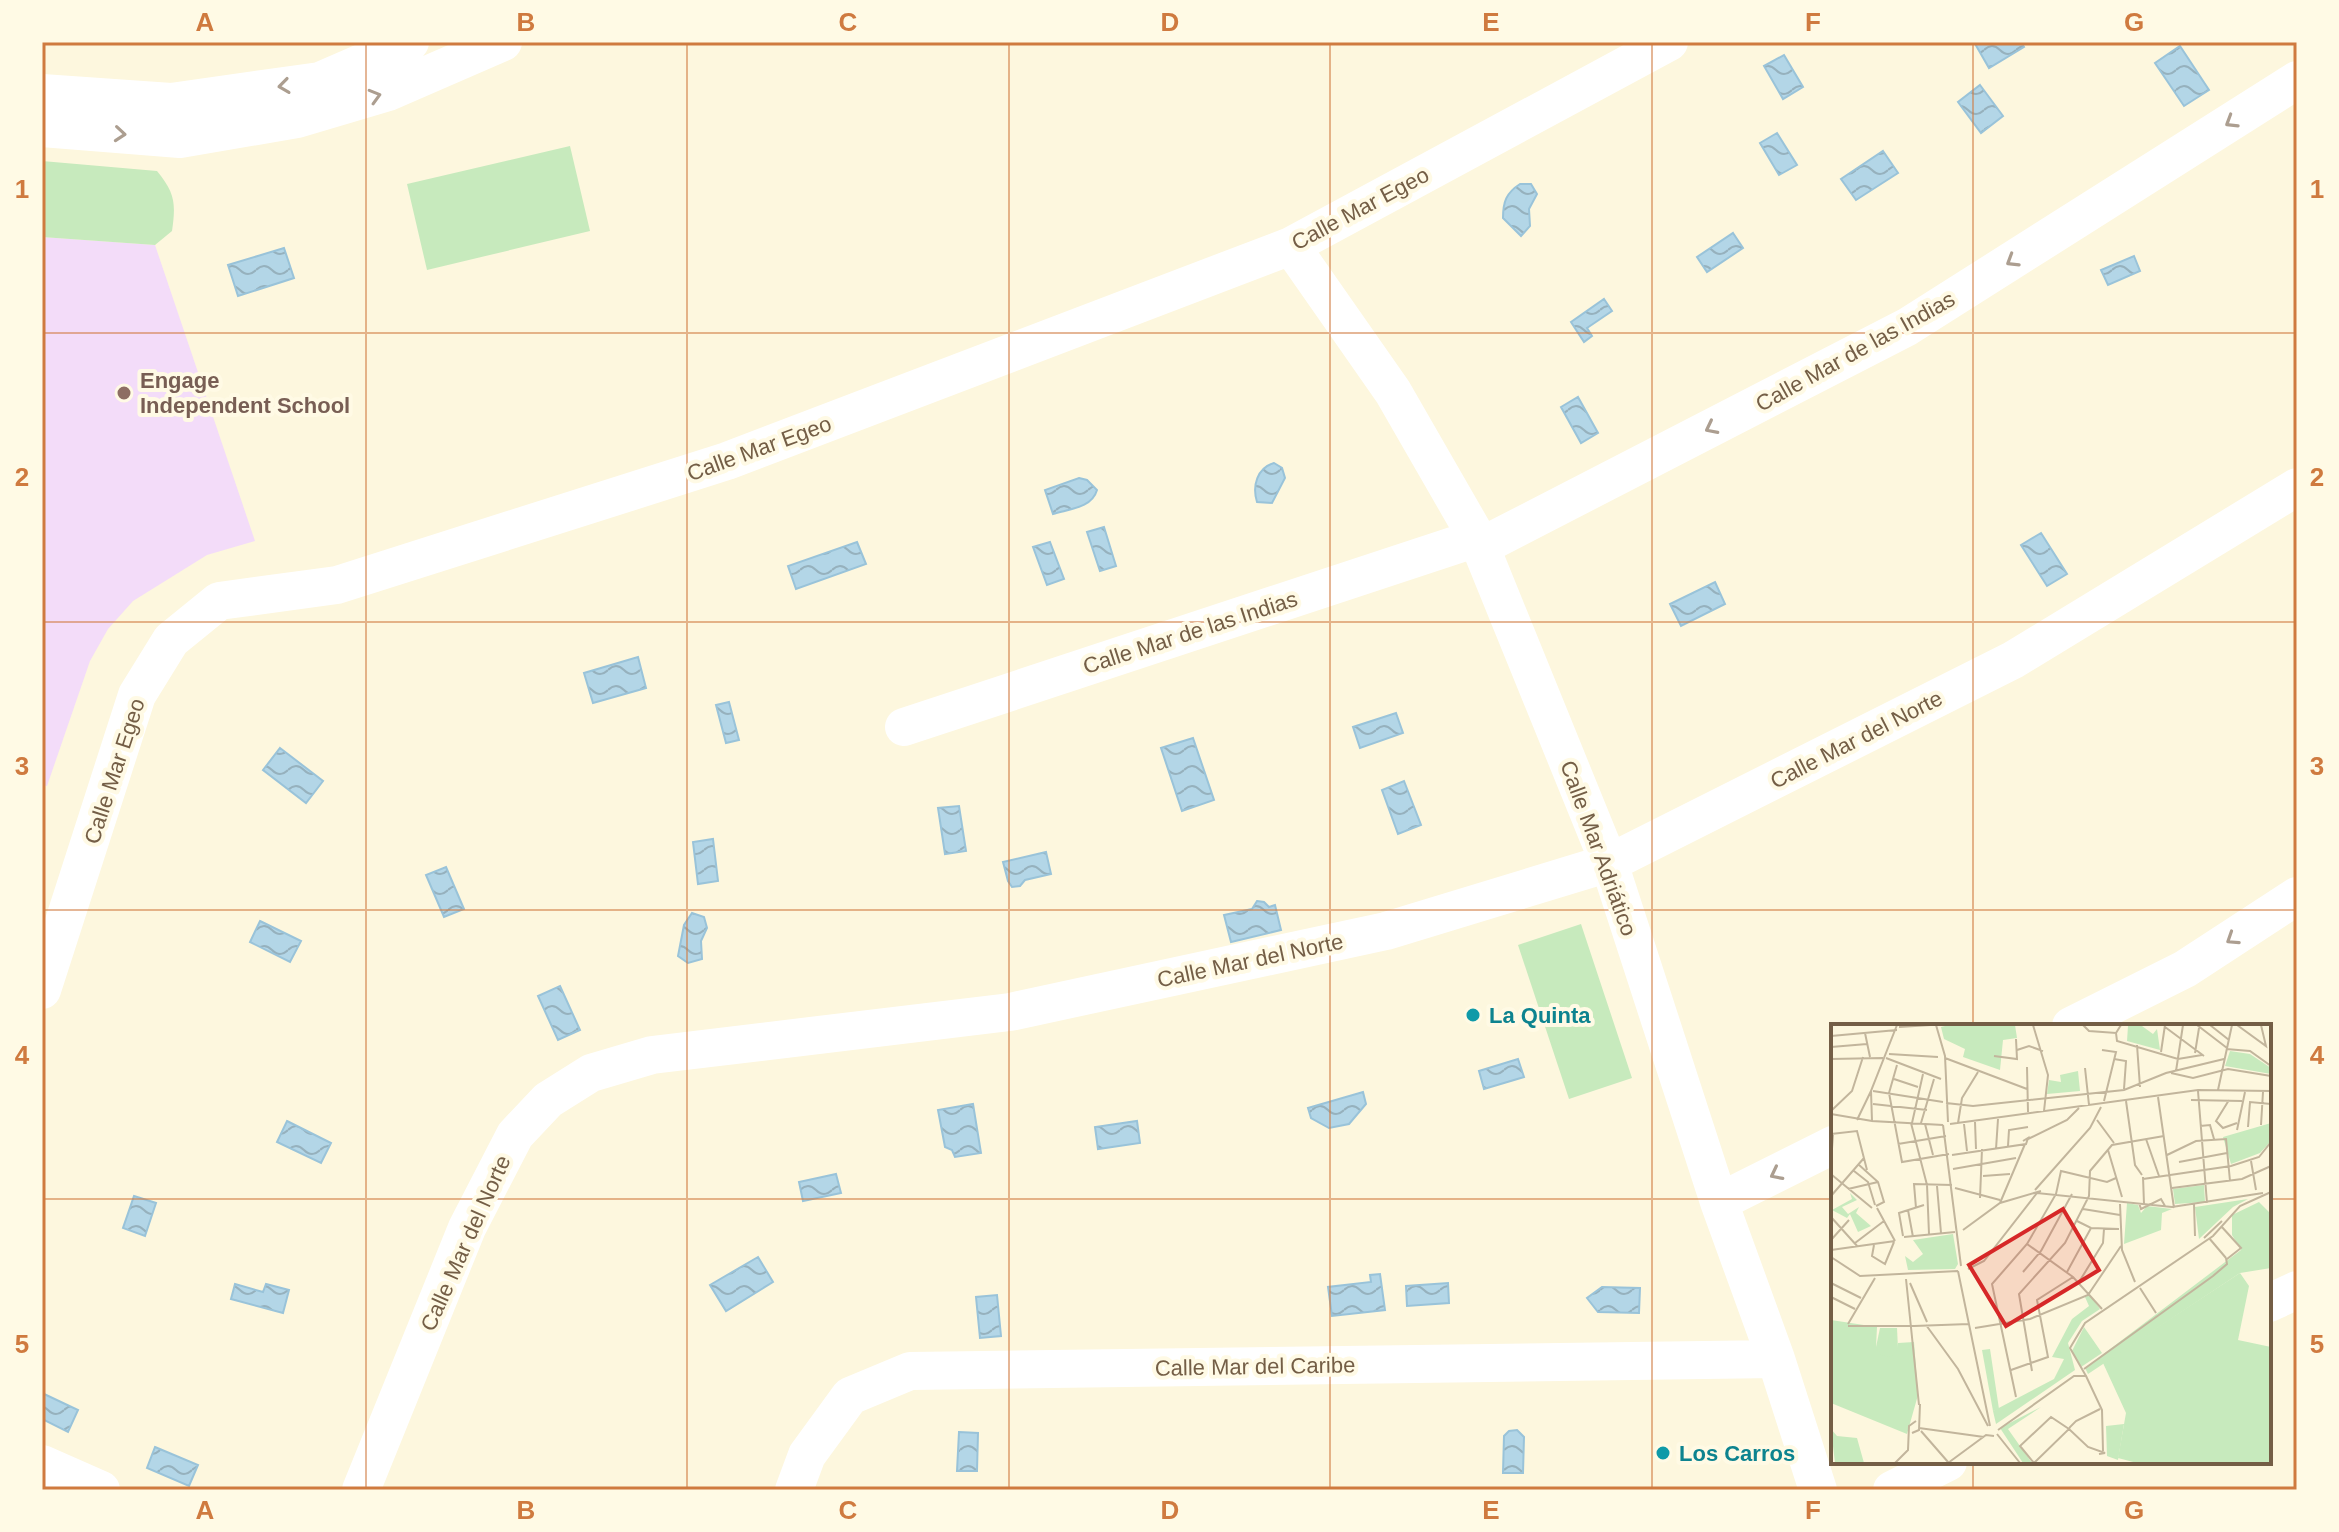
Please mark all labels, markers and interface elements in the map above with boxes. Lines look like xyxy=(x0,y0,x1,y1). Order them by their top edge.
text: A xyxy=(196,7,215,37)
text: B xyxy=(517,7,535,37)
text: C xyxy=(839,7,858,37)
text: D xyxy=(1161,7,1179,37)
text: E xyxy=(1482,7,1500,37)
text: F xyxy=(1805,7,1821,37)
text: G xyxy=(2124,7,2144,37)
one-way arrow xyxy=(278,77,291,94)
one-way arrow xyxy=(367,89,381,105)
one-way arrow xyxy=(2225,112,2240,127)
one-way arrow xyxy=(114,125,127,142)
street label: Calle Mar Egeo xyxy=(1287,162,1433,255)
text: 1 xyxy=(15,174,29,204)
text: 1 xyxy=(2310,174,2324,204)
one-way arrow xyxy=(2006,252,2020,267)
street label: Calle Mar de las Indias xyxy=(1751,286,1959,417)
place label: Engage Independent School xyxy=(140,368,350,418)
marker: Engage Independent School xyxy=(115,384,133,402)
street label: Calle Mar Egeo xyxy=(684,411,835,486)
one-way arrow xyxy=(1705,419,1720,434)
text: 2 xyxy=(15,462,29,492)
text: 2 xyxy=(2310,462,2324,492)
street label: Calle Mar de las Indias xyxy=(1080,586,1300,679)
street label: Calle Mar del Norte xyxy=(1766,685,1946,794)
street label: Calle Mar Egeo xyxy=(79,695,150,847)
text: 3 xyxy=(15,751,29,781)
text: 3 xyxy=(2310,751,2324,781)
street label: Calle Mar Adriático xyxy=(1555,757,1642,939)
street label: Calle Mar del Norte xyxy=(1155,929,1345,992)
one-way arrow xyxy=(2226,929,2240,944)
place label: La Quinta xyxy=(1489,1003,1591,1028)
marker: La Quinta xyxy=(1464,1006,1482,1024)
inset map xyxy=(1831,1024,2271,1464)
text: 4 xyxy=(15,1040,30,1070)
text: 4 xyxy=(2310,1040,2325,1070)
street label: Calle Mar del Norte xyxy=(415,1152,515,1335)
one-way arrow xyxy=(1770,1164,1785,1179)
text: 5 xyxy=(15,1329,29,1359)
text: 5 xyxy=(2310,1329,2324,1359)
street label: Calle Mar del Caribe xyxy=(1155,1352,1355,1381)
place label: Los Carros xyxy=(1679,1441,1795,1466)
marker: Los Carros xyxy=(1654,1444,1672,1462)
text: A xyxy=(196,1495,215,1525)
text: B xyxy=(517,1495,535,1525)
text: C xyxy=(839,1495,858,1525)
text: D xyxy=(1161,1495,1179,1525)
text: E xyxy=(1482,1495,1500,1525)
text: F xyxy=(1805,1495,1821,1525)
text: G xyxy=(2124,1495,2144,1525)

